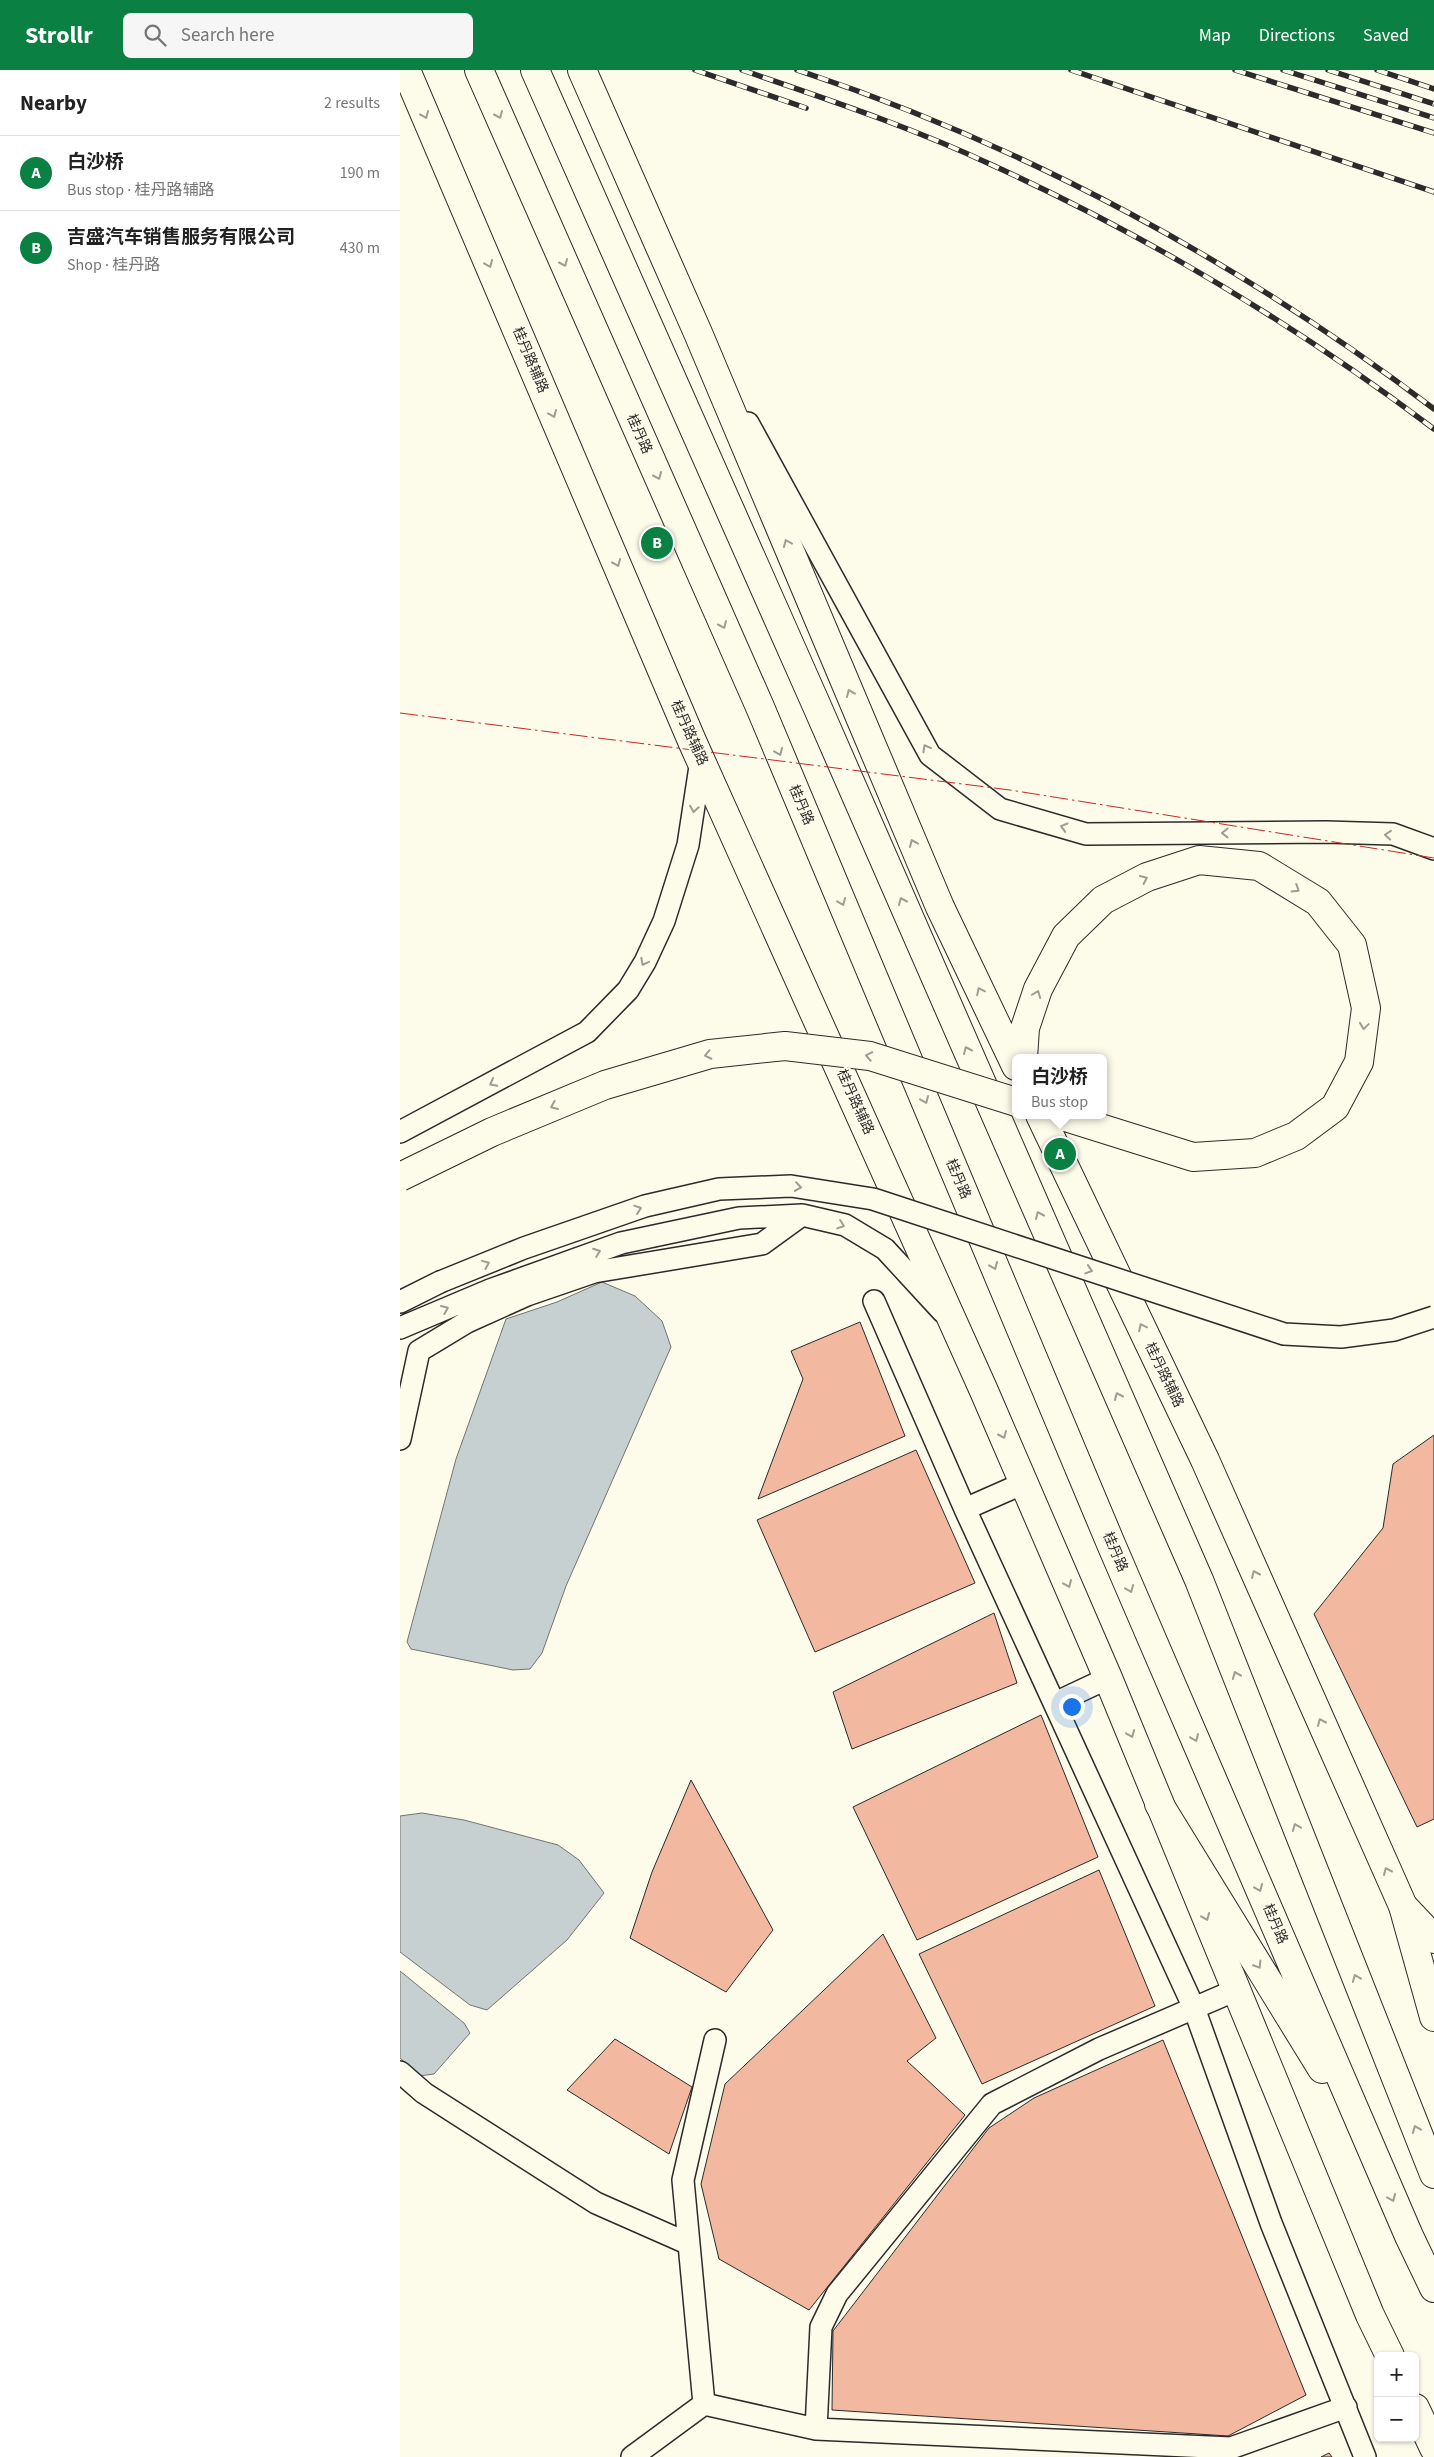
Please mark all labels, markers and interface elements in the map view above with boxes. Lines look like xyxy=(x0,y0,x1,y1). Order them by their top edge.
search box xyxy=(123,13,473,58)
text: Strollr xyxy=(25,18,93,53)
icon: search xyxy=(141,21,169,49)
text: Search here xyxy=(181,22,274,49)
text: Map xyxy=(1199,23,1231,48)
text: Directions xyxy=(1259,23,1335,48)
text: Saved xyxy=(1363,23,1409,48)
text: Nearby xyxy=(20,88,87,118)
text: 2 results xyxy=(324,92,380,114)
one-way arrow xyxy=(418,110,429,119)
one-way arrow xyxy=(492,110,503,119)
text: 白沙桥 xyxy=(67,149,124,176)
text: A xyxy=(31,162,41,184)
text: 190 m xyxy=(340,162,380,184)
text: Bus stop · 桂丹路辅路 xyxy=(67,179,215,201)
text: 吉盛汽车销售服务有限公司 xyxy=(67,224,295,251)
text: B xyxy=(31,237,41,259)
text: 430 m xyxy=(340,237,380,259)
text: Shop · 桂丹路 xyxy=(67,254,160,276)
one-way arrow xyxy=(558,258,569,267)
one-way arrow xyxy=(482,259,493,268)
street label: 桂丹路辅路 xyxy=(507,324,553,396)
one-way arrow xyxy=(546,409,557,418)
street label: 桂丹路 xyxy=(621,411,657,457)
one-way arrow xyxy=(651,471,662,480)
pin: B xyxy=(641,524,673,562)
one-way arrow xyxy=(782,539,793,548)
one-way arrow xyxy=(610,558,621,567)
one-way arrow xyxy=(717,620,728,629)
one-way arrow xyxy=(846,689,856,698)
street label: 桂丹路辅路 xyxy=(666,697,712,769)
one-way arrow xyxy=(923,744,933,753)
one-way arrow xyxy=(772,747,783,756)
street label: 桂丹路 xyxy=(784,782,818,828)
one-way arrow xyxy=(689,805,700,813)
one-way arrow xyxy=(1060,823,1068,833)
one-way arrow xyxy=(1221,828,1228,838)
one-way arrow xyxy=(1383,830,1391,841)
one-way arrow xyxy=(909,839,919,848)
one-way arrow xyxy=(1139,874,1148,885)
one-way arrow xyxy=(1291,882,1300,892)
one-way arrow xyxy=(835,897,846,906)
one-way arrow xyxy=(898,897,909,906)
one-way arrow xyxy=(641,957,651,966)
one-way arrow xyxy=(976,987,986,996)
one-way arrow xyxy=(1031,990,1041,998)
one-way arrow xyxy=(1359,1022,1370,1030)
one-way arrow xyxy=(962,1046,973,1055)
one-way arrow xyxy=(704,1049,713,1060)
one-way arrow xyxy=(865,1052,874,1062)
popup xyxy=(1012,1054,1107,1119)
text: 白沙桥 xyxy=(1031,1064,1088,1091)
street label: 桂丹路辅路 xyxy=(832,1066,878,1138)
one-way arrow xyxy=(489,1076,498,1086)
text: Bus stop xyxy=(1031,1091,1088,1113)
one-way arrow xyxy=(918,1095,929,1104)
one-way arrow xyxy=(550,1100,559,1111)
pin: A xyxy=(1044,1135,1076,1173)
street label: 桂丹路 xyxy=(941,1156,975,1202)
one-way arrow xyxy=(794,1182,803,1192)
one-way arrow xyxy=(634,1204,642,1214)
one-way arrow xyxy=(1034,1211,1045,1220)
one-way arrow xyxy=(836,1219,845,1229)
one-way arrow xyxy=(592,1248,601,1258)
one-way arrow xyxy=(481,1260,489,1270)
one-way arrow xyxy=(988,1261,999,1270)
one-way arrow xyxy=(1084,1264,1092,1274)
one-way arrow xyxy=(440,1305,449,1316)
one-way arrow xyxy=(1138,1324,1148,1333)
street label: 桂丹路辅路 xyxy=(1140,1339,1188,1411)
one-way arrow xyxy=(1113,1392,1124,1401)
one-way arrow xyxy=(997,1430,1008,1439)
street label: 桂丹路 xyxy=(1098,1529,1132,1575)
one-way arrow xyxy=(1251,1570,1262,1579)
one-way arrow xyxy=(1061,1579,1072,1588)
one-way arrow xyxy=(1124,1584,1135,1593)
one-way arrow xyxy=(1232,1672,1242,1680)
your location xyxy=(1059,1694,1085,1720)
one-way arrow xyxy=(1317,1718,1328,1727)
one-way arrow xyxy=(1124,1729,1135,1738)
one-way arrow xyxy=(1188,1733,1199,1742)
one-way arrow xyxy=(1292,1823,1302,1831)
one-way arrow xyxy=(1382,1867,1393,1876)
one-way arrow xyxy=(1253,1883,1263,1891)
street label: 桂丹路 xyxy=(1258,1901,1292,1947)
one-way arrow xyxy=(1200,1912,1210,1921)
one-way arrow xyxy=(1252,1959,1262,1968)
one-way arrow xyxy=(1352,1974,1362,1982)
one-way arrow xyxy=(1412,2125,1422,2134)
one-way arrow xyxy=(1387,2193,1397,2201)
map controls xyxy=(1374,2352,1419,2442)
button: + xyxy=(1374,2352,1419,2397)
button: − xyxy=(1374,2397,1419,2442)

